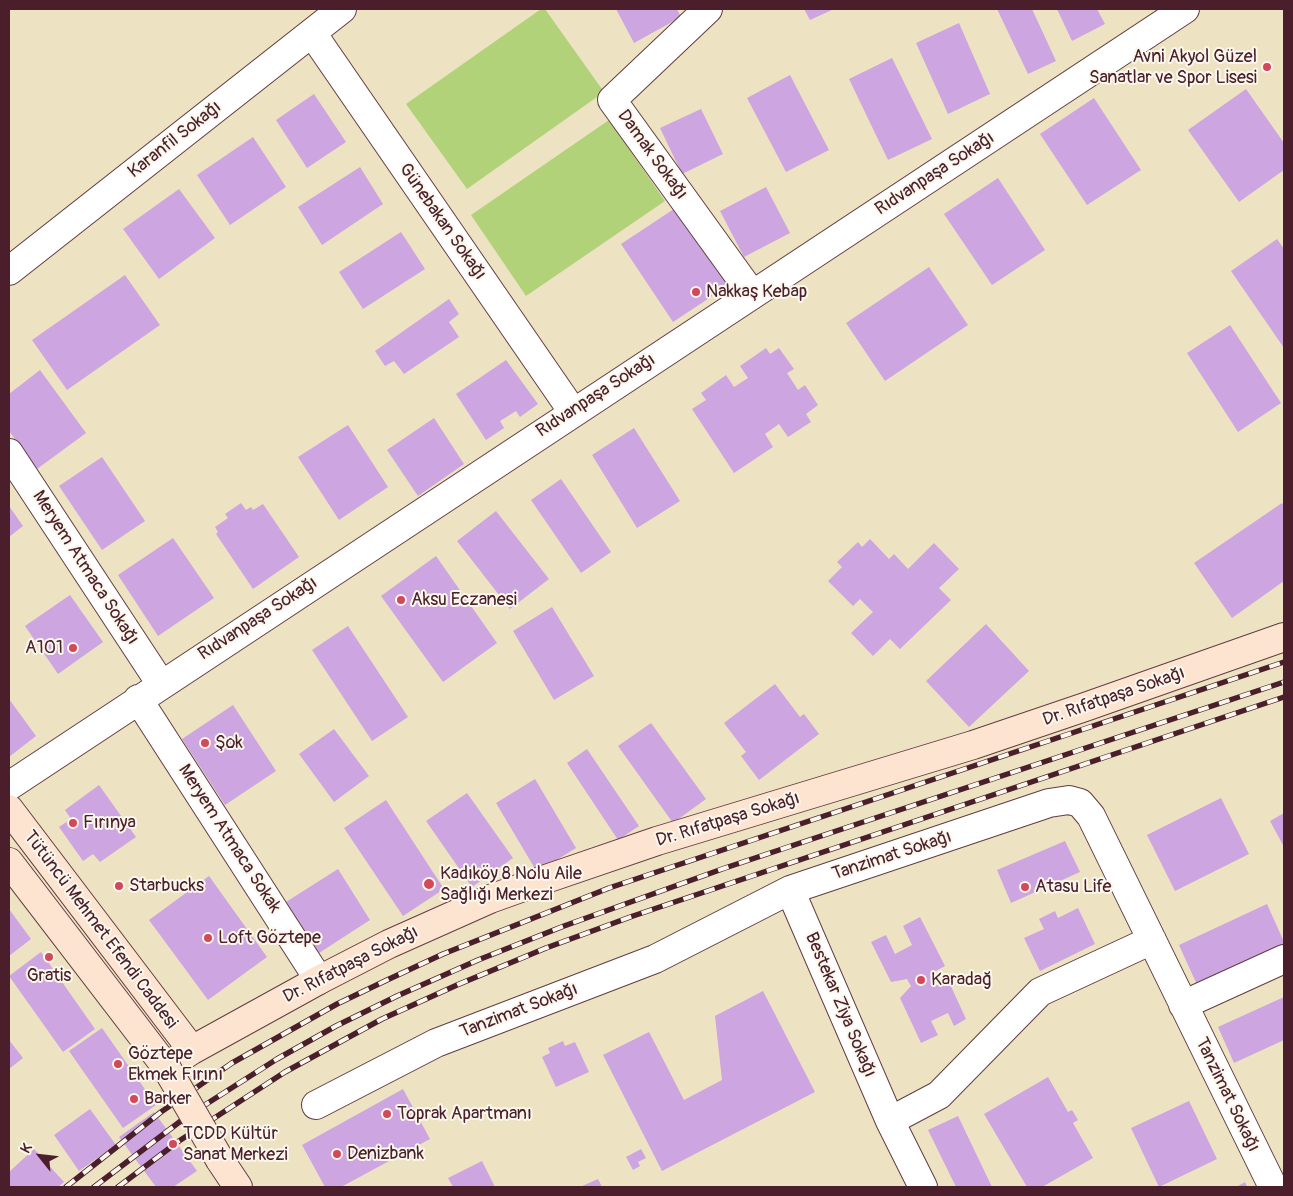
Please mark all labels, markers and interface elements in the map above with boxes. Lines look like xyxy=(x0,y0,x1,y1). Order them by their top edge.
place label: Avni Akyol Güzel Sanatlar ve Spor Lisesi xyxy=(1089,46,1257,88)
marker: Avni Akyol Güzel Sanatlar ve Spor Lisesi xyxy=(1261,61,1273,73)
street label: Karanfil Sokağı xyxy=(124,97,226,183)
street label: Damak Sokağı xyxy=(612,106,692,204)
street label: Rıdvanpaşa Sokağı xyxy=(871,127,999,221)
street label: Günebakan Sokağı xyxy=(394,160,490,284)
place label: Nakkaş Kebap xyxy=(706,281,807,303)
marker: Nakkaş Kebap xyxy=(690,286,702,298)
street label: Rıdvanpaşa Sokağı xyxy=(532,349,660,443)
street label: Meryem Atmaca Sokağı xyxy=(27,487,143,649)
street label: Rıdvanpaşa Sokağı xyxy=(194,572,322,666)
place label: Aksu Eczanesi xyxy=(411,589,517,611)
marker: Aksu Eczanesi xyxy=(395,594,407,606)
place label: A101 xyxy=(25,637,63,659)
marker: A101 xyxy=(67,642,79,654)
street label: Dr. Rıfatpaşa Sokağı xyxy=(1040,663,1188,731)
place label: Şok xyxy=(215,732,243,754)
marker: Şok xyxy=(199,737,211,749)
street label: Meryem Atmaca Sokak xyxy=(173,761,285,917)
street label: Dr. Rıfatpaşa Sokağı xyxy=(654,788,802,852)
place label: Fırınya xyxy=(83,812,136,834)
marker: Fırınya xyxy=(67,817,79,829)
street label: Tütüncü Mehmet Efendi Caddesi xyxy=(18,827,182,1033)
street label: Tanzimat Sokağı xyxy=(830,827,954,885)
place label: Kadıköy 8 Nolu Aile Sağlığı Merkezi xyxy=(440,863,582,906)
place label: Starbucks xyxy=(129,875,204,897)
place label: Atasu Life xyxy=(1035,876,1111,898)
marker: Kadıköy 8 Nolu Aile Sağlığı Merkezi xyxy=(422,877,436,891)
marker: Starbucks xyxy=(113,880,125,892)
marker: Atasu Life xyxy=(1019,881,1031,893)
street label: Dr. Rıfatpaşa Sokağı xyxy=(280,922,422,1008)
place label: Loft Göztepe xyxy=(218,927,321,949)
street label: Bestekar Ziya Sokağı xyxy=(800,929,880,1081)
marker: Loft Göztepe xyxy=(202,932,214,944)
marker: Gratis xyxy=(43,951,55,963)
place label: Gratis xyxy=(27,965,71,987)
place label: Karadağ xyxy=(931,969,992,991)
marker: Karadağ xyxy=(915,974,927,986)
street label: Tanzimat Sokağı xyxy=(457,979,581,1043)
street label: Tanzimat Sokağı xyxy=(1190,1034,1264,1156)
place label: Göztepe Ekmek Fırını xyxy=(128,1043,223,1086)
marker: Göztepe Ekmek Fırını xyxy=(112,1058,124,1070)
place label: Barker xyxy=(144,1088,192,1110)
marker: Barker xyxy=(128,1093,140,1105)
place label: Toprak Apartmanı xyxy=(397,1103,532,1125)
marker: Toprak Apartmanı xyxy=(381,1108,393,1120)
place label: TCDD Kültür Sanat Merkezi xyxy=(183,1123,288,1166)
north arrow xyxy=(15,1131,65,1181)
marker: TCDD Kültür Sanat Merkezi xyxy=(167,1138,179,1150)
text: K xyxy=(17,1141,36,1156)
place label: Denizbank xyxy=(347,1143,424,1165)
marker: Denizbank xyxy=(331,1148,343,1160)

